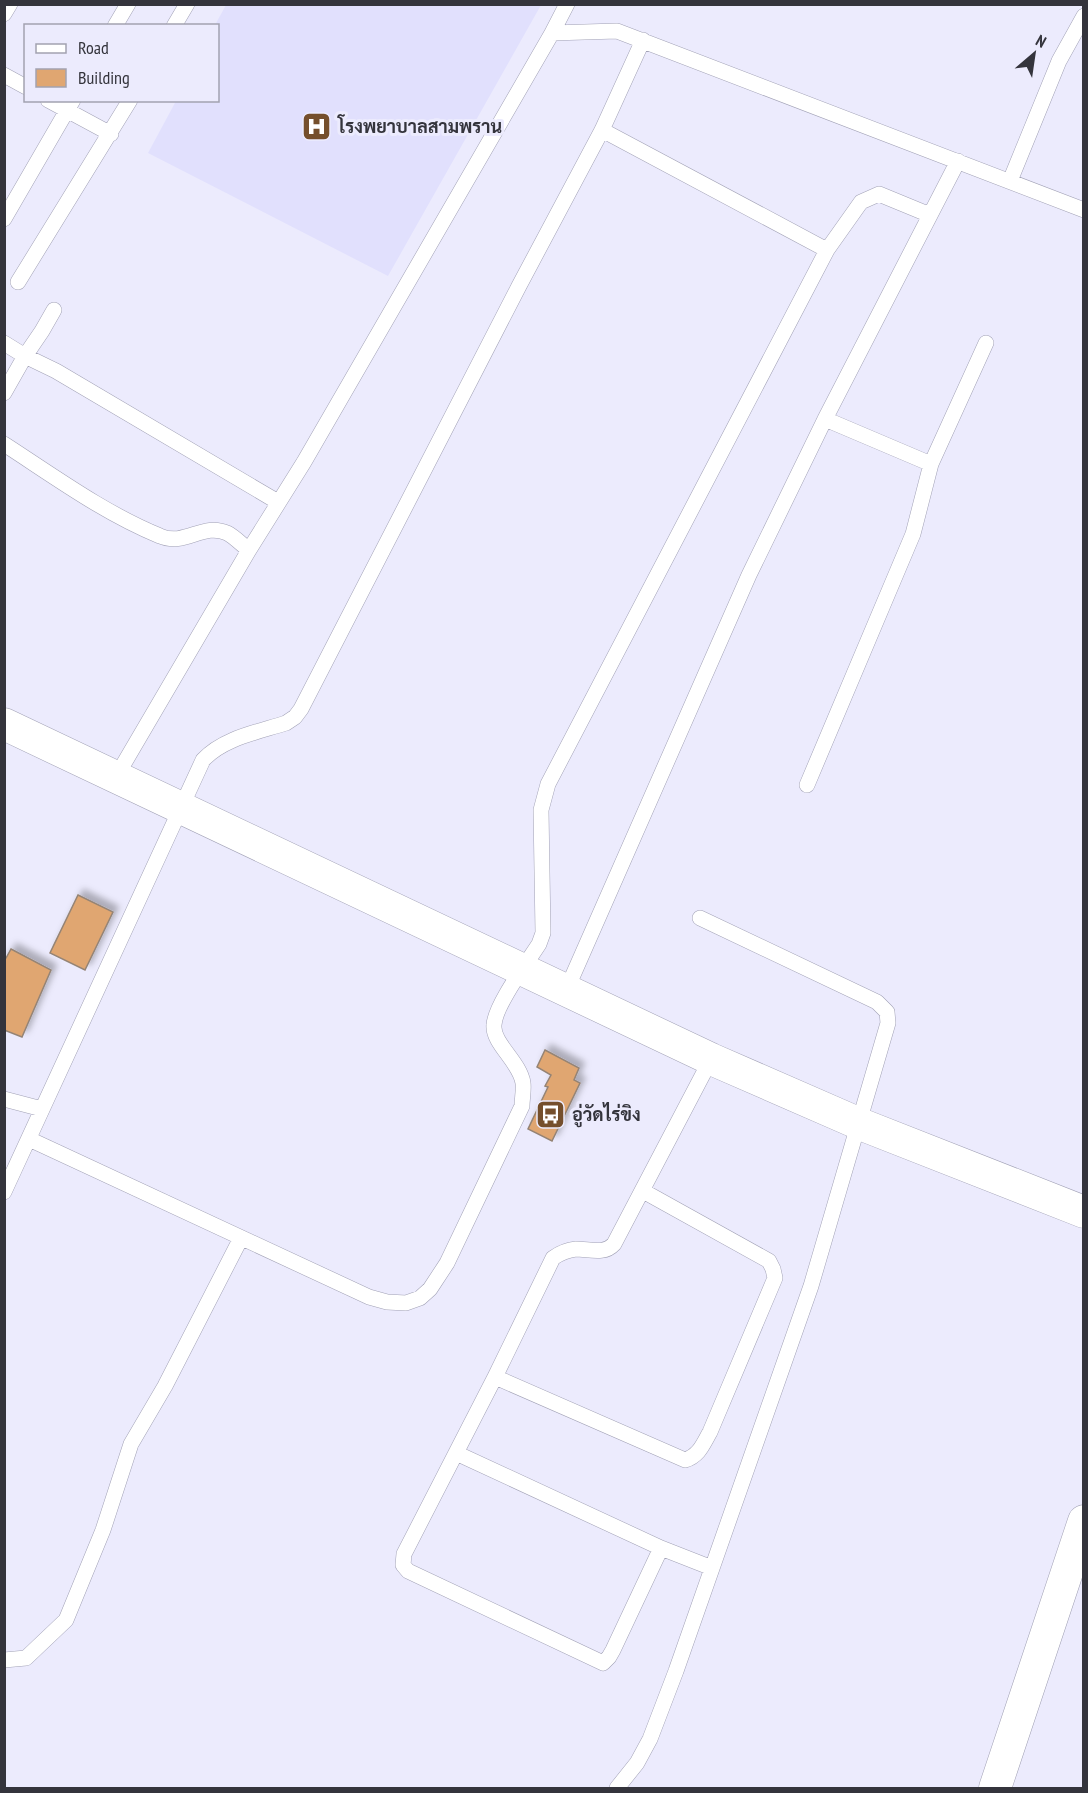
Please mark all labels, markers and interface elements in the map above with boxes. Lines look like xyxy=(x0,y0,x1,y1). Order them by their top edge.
legend xyxy=(24,24,219,102)
north arrow xyxy=(1004,24,1064,84)
text: N xyxy=(1033,30,1050,52)
text: Road xyxy=(78,36,109,59)
text: Building xyxy=(78,66,130,89)
hospital icon: โรงพยาบาลสามพราน xyxy=(301,111,333,143)
place label: โรงพยาบาลสามพราน xyxy=(337,114,502,138)
bus stop icon: อู่วัดไร่ขิง xyxy=(535,1099,567,1131)
place label: อู่วัดไร่ขิง xyxy=(572,1102,641,1128)

